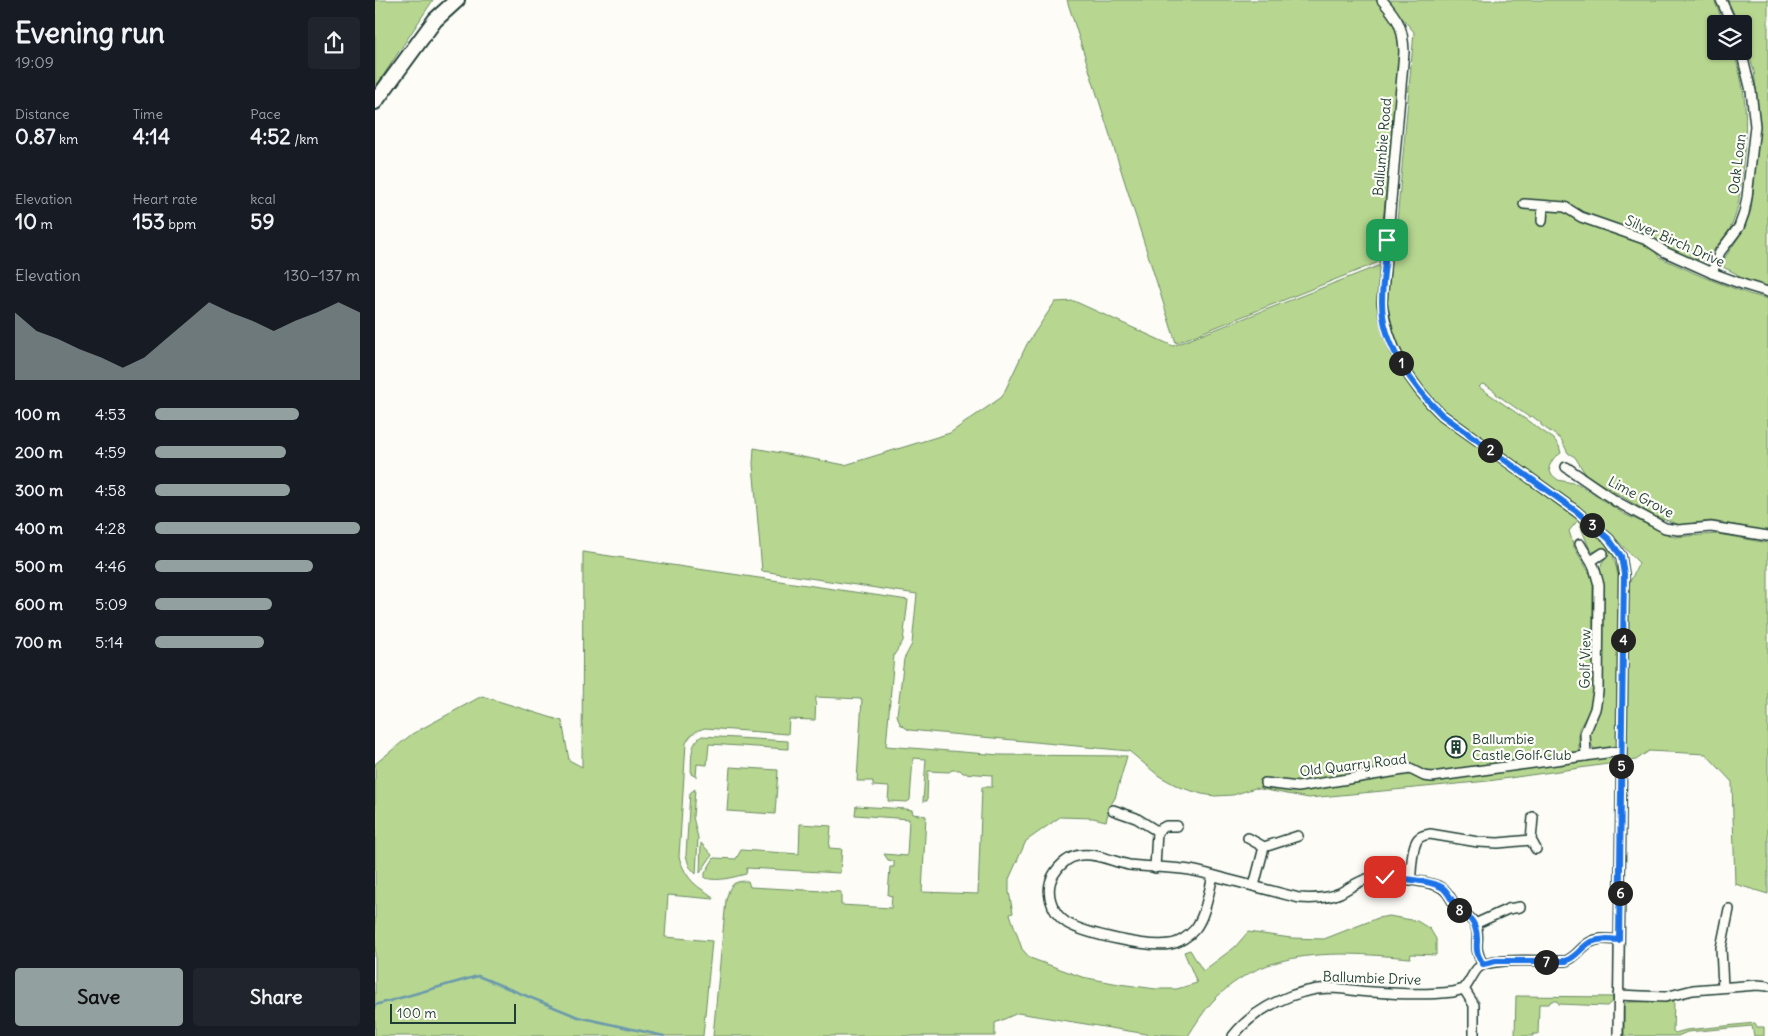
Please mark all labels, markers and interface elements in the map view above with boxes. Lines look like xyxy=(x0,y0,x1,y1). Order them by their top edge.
text: Evening run xyxy=(15,15,165,51)
map controls xyxy=(1707,15,1752,60)
button: layers xyxy=(1707,15,1752,60)
button: share xyxy=(308,17,360,69)
text: 19:09 xyxy=(15,52,54,72)
street label: Ballumbie Road xyxy=(1369,97,1395,197)
text: Distance xyxy=(15,105,70,123)
text: Time xyxy=(133,105,163,123)
text: Pace xyxy=(250,105,281,123)
text: 0.87 xyxy=(15,123,56,150)
text: 4:14 xyxy=(133,123,170,150)
text: 4:52 xyxy=(250,123,291,150)
text: km xyxy=(56,130,78,148)
text: /km xyxy=(291,130,319,148)
street label: Oak Loan xyxy=(1724,133,1750,195)
text: Elevation xyxy=(15,190,72,208)
text: Heart rate xyxy=(133,190,198,208)
text: kcal xyxy=(250,190,276,208)
text: 10 xyxy=(15,208,37,235)
text: 153 xyxy=(133,208,165,235)
text: 59 xyxy=(250,208,274,235)
street label: Silver Birch Drive xyxy=(1622,211,1728,271)
text: m xyxy=(37,215,53,233)
text: bpm xyxy=(165,215,196,233)
pin xyxy=(1366,219,1408,261)
icon: arrive xyxy=(1373,226,1401,254)
text: Elevation xyxy=(15,265,81,285)
text: 130–137 m xyxy=(284,265,360,285)
pin: 1 xyxy=(1389,350,1413,376)
text: 1 xyxy=(1399,354,1404,372)
text: 100 m xyxy=(15,404,60,424)
text: 4:53 xyxy=(95,404,126,424)
pin: 2 xyxy=(1477,438,1503,462)
text: 2 xyxy=(1487,441,1494,459)
text: 200 m xyxy=(15,442,63,462)
text: 4:59 xyxy=(95,442,126,462)
street label: Lime Grove xyxy=(1605,472,1677,522)
text: 300 m xyxy=(15,480,63,500)
text: 4:58 xyxy=(95,480,126,500)
pin: 3 xyxy=(1579,512,1605,538)
text: 3 xyxy=(1589,516,1596,534)
text: 400 m xyxy=(15,518,63,538)
text: 4:28 xyxy=(95,518,126,538)
text: 500 m xyxy=(15,556,63,576)
text: 4:46 xyxy=(95,556,126,576)
text: 600 m xyxy=(15,594,63,614)
text: 5:09 xyxy=(95,594,128,614)
pin: 4 xyxy=(1611,628,1635,652)
street label: Golf View xyxy=(1575,629,1595,689)
text: 4 xyxy=(1619,631,1628,649)
text: 700 m xyxy=(15,632,62,652)
text: 5:14 xyxy=(95,632,123,652)
place label: Ballumbie Castle Golf Club xyxy=(1472,730,1572,764)
building icon: Ballumbie Castle Golf Club xyxy=(1444,735,1468,759)
street label: Old Quarry Road xyxy=(1298,750,1408,780)
pin: 5 xyxy=(1609,754,1633,778)
text: 5 xyxy=(1617,757,1626,775)
pin xyxy=(1364,856,1406,898)
icon: check xyxy=(1371,863,1399,891)
pin: 6 xyxy=(1607,880,1633,906)
text: 6 xyxy=(1616,884,1625,902)
pin: 8 xyxy=(1447,898,1471,922)
text: 8 xyxy=(1455,901,1464,919)
pin: 7 xyxy=(1533,950,1559,974)
text: 7 xyxy=(1543,953,1550,971)
street label: Ballumbie Drive xyxy=(1322,967,1422,989)
button: Save xyxy=(15,968,183,1026)
button: Share xyxy=(193,968,360,1026)
scale bar xyxy=(390,1001,516,1024)
text: 100 m xyxy=(397,1004,437,1022)

